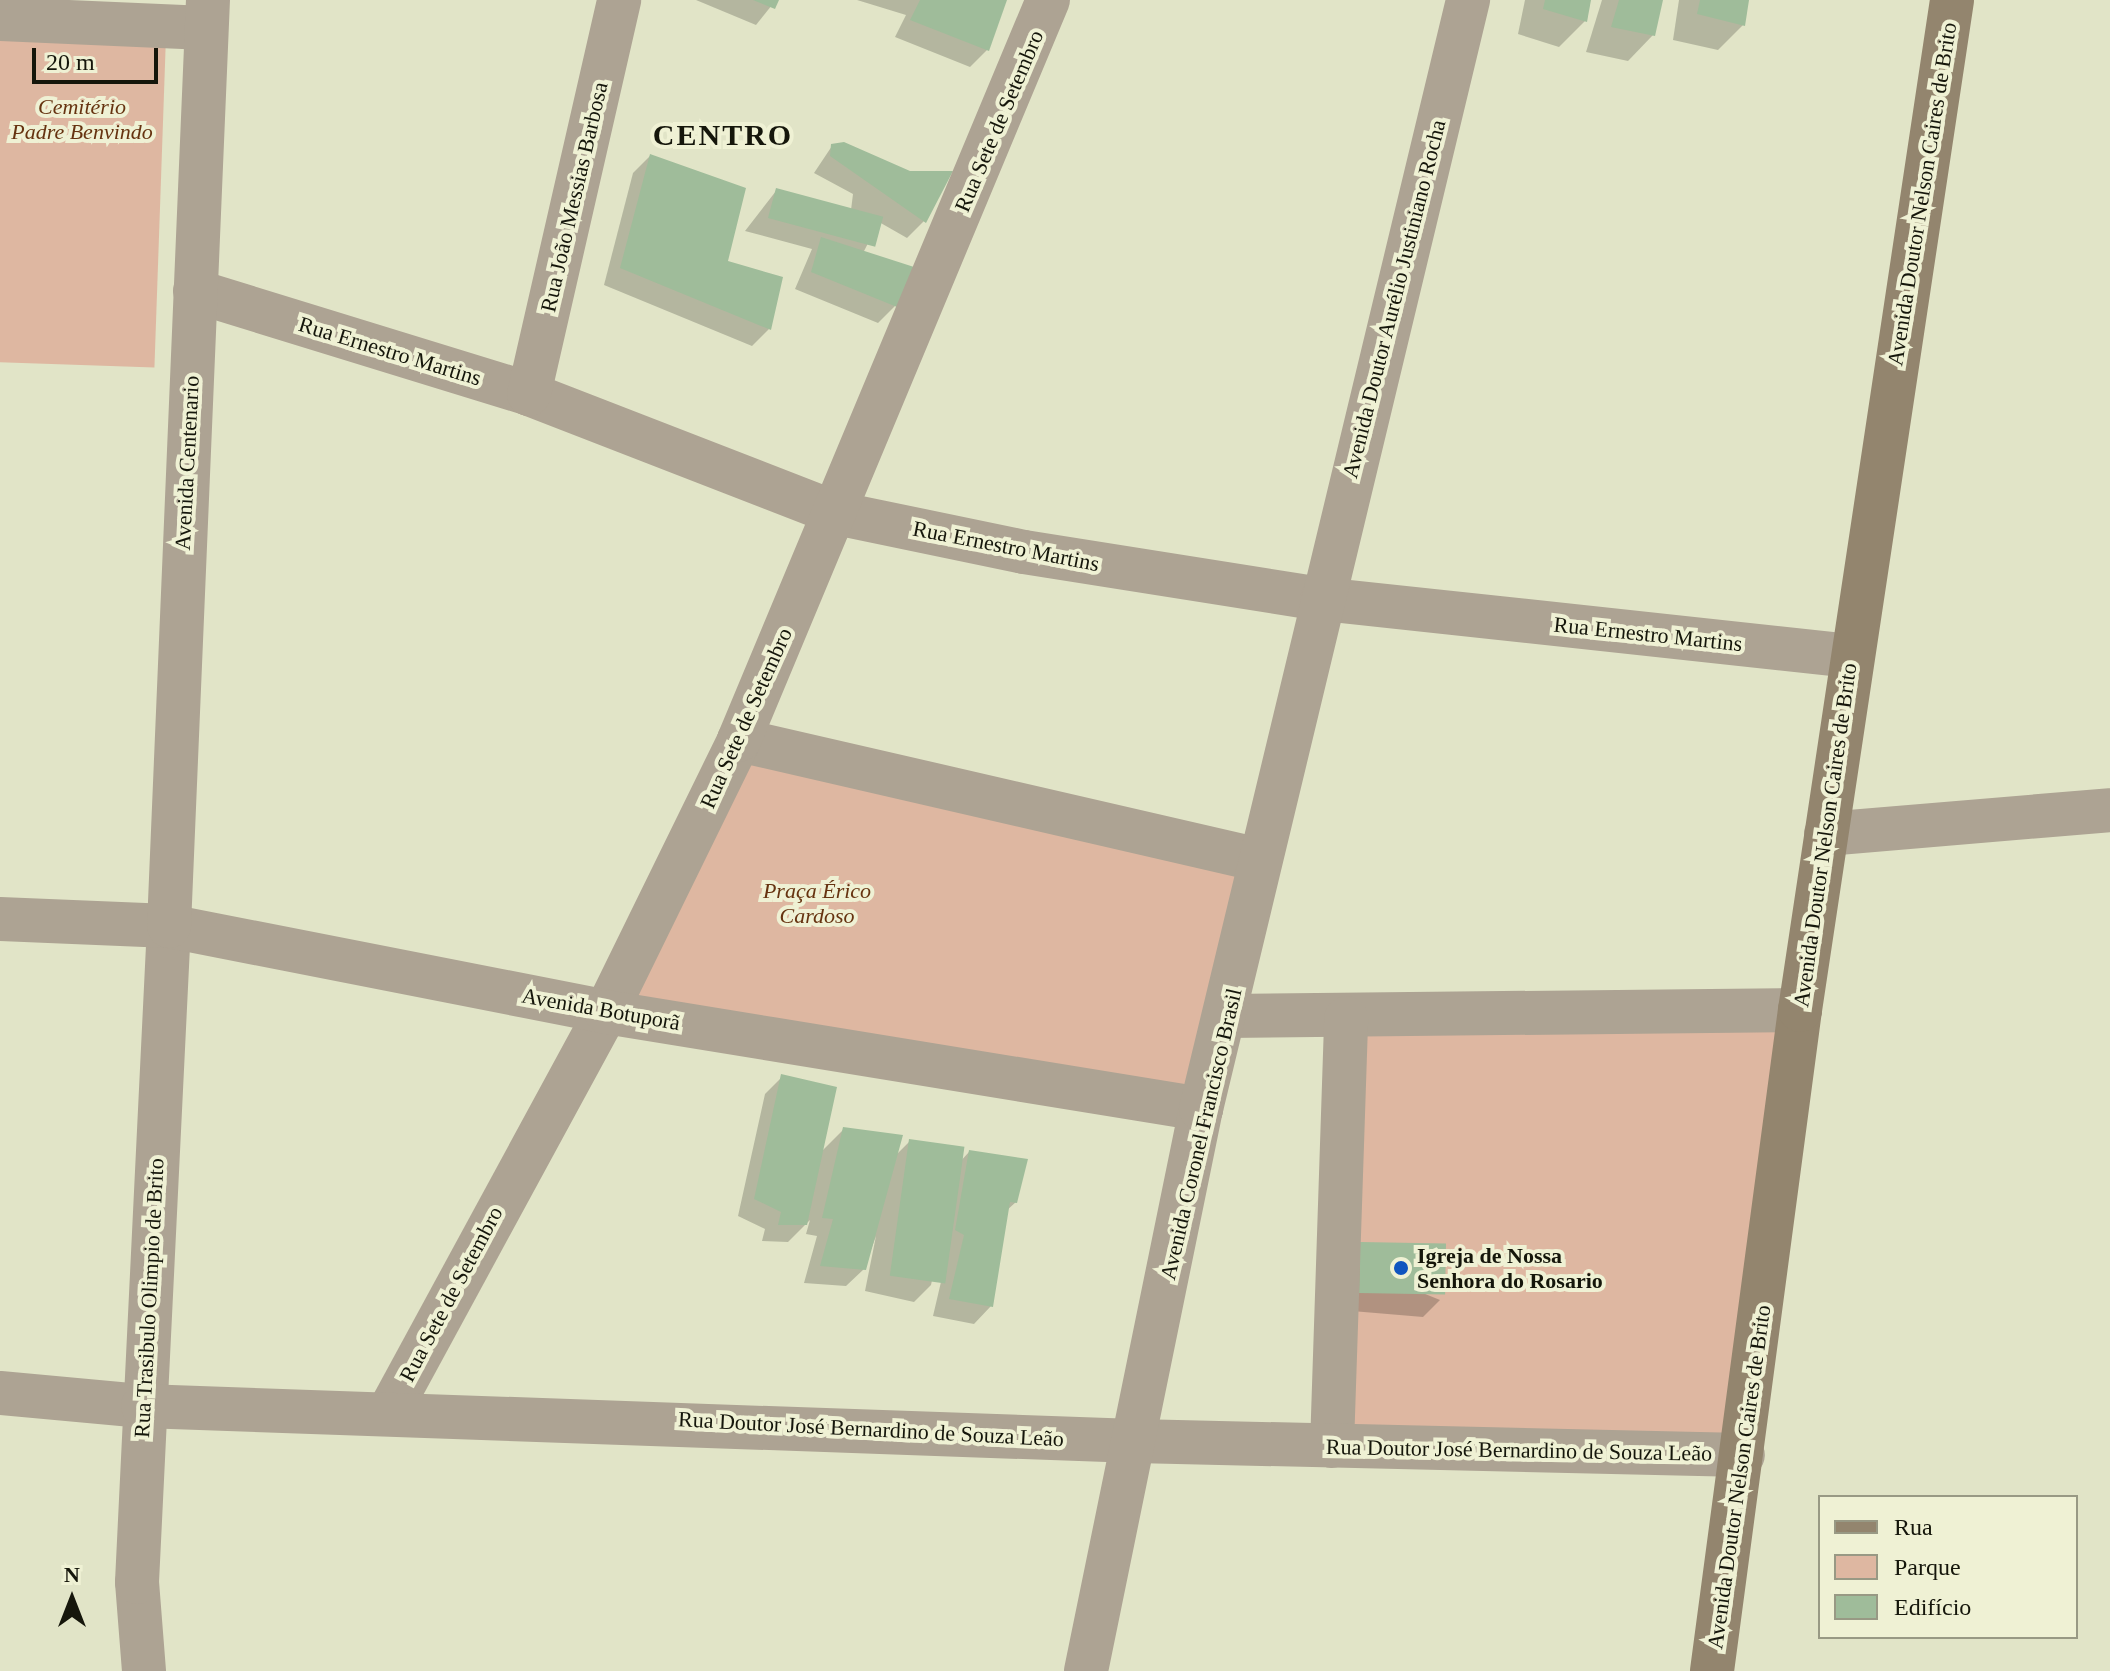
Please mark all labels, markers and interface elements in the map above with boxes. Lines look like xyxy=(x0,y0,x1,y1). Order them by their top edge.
street label: Avenida Doutor Nelson Caires de Brito xyxy=(1882,20,1962,368)
street label: Rua Sete de Setembro xyxy=(949,26,1049,216)
scale bar xyxy=(36,32,162,82)
text: 20 m xyxy=(46,49,95,75)
street label: Rua João Messias Barbosa xyxy=(535,79,613,315)
park label: Cemitério Padre Benvindo xyxy=(11,93,153,144)
street label: Avenida Doutor Aurélio Justiniano Rocha xyxy=(1336,116,1452,482)
district label: CENTRO xyxy=(653,117,793,153)
street label: Rua Ernestro Martins xyxy=(296,311,484,391)
street label: Avenida Centenario xyxy=(169,375,205,551)
street label: Rua Ernestro Martins xyxy=(911,515,1101,577)
street label: Rua Ernestro Martins xyxy=(1552,611,1744,657)
street label: Rua Sete de Setembro xyxy=(694,624,798,812)
street label: Avenida Doutor Nelson Caires de Brito xyxy=(1788,661,1862,1009)
park label: Praça Érico Cardoso xyxy=(763,877,871,928)
street label: Avenida Botuporã xyxy=(520,982,682,1036)
street label: Avenida Coronel Francisco Brasil xyxy=(1155,986,1247,1282)
street label: Rua Trasibulo Olimpio de Brito xyxy=(128,1157,170,1439)
street label: Rua Sete de Setembro xyxy=(394,1202,508,1386)
place label: Igreja de Nossa Senhora do Rosario xyxy=(1417,1242,1603,1294)
marker: Igreja de Nossa Senhora do Rosario xyxy=(1392,1259,1410,1277)
street label: Avenida Doutor Nelson Caires de Brito xyxy=(1702,1303,1776,1651)
street label: Rua Doutor José Bernardino de Souza Leão xyxy=(678,1406,1064,1452)
street label: Rua Doutor José Bernardino de Souza Leão xyxy=(1326,1433,1712,1467)
legend xyxy=(1818,1495,2078,1639)
text: Rua xyxy=(1894,1514,1933,1540)
text: Parque xyxy=(1894,1554,1961,1580)
north arrow xyxy=(32,1559,112,1639)
text: N xyxy=(64,1562,80,1587)
text: Edifício xyxy=(1894,1594,1971,1620)

